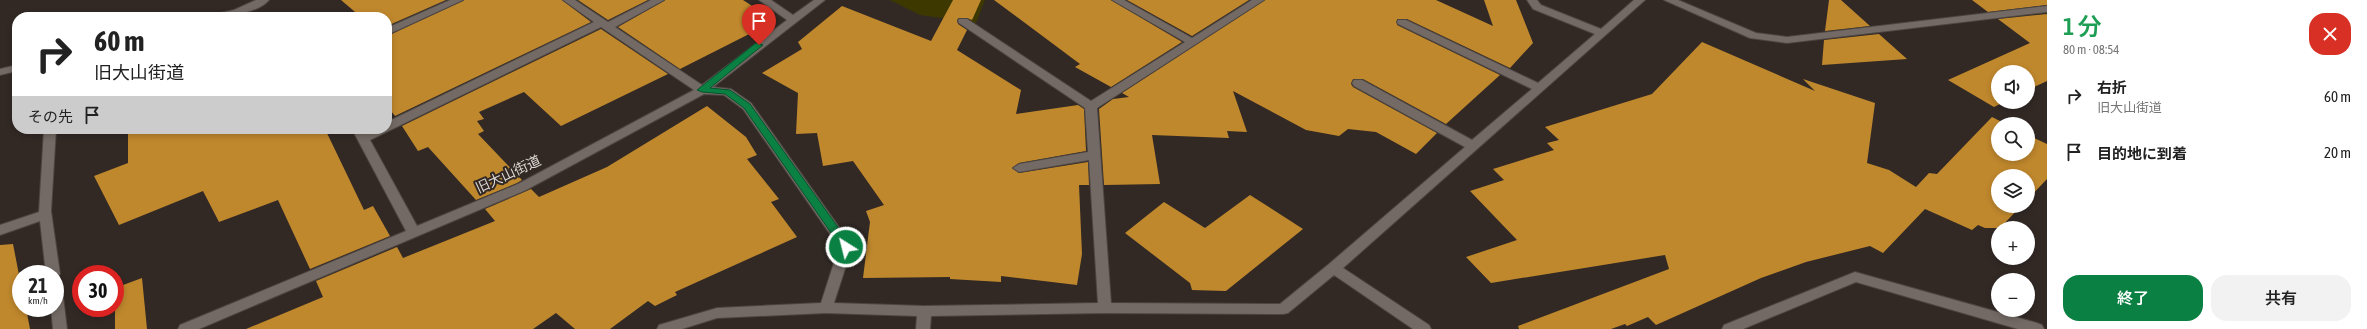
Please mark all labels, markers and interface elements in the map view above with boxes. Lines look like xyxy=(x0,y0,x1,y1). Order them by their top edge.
pin xyxy=(742,4,776,45)
icon: arrive xyxy=(748,10,770,32)
text: 1 分 xyxy=(2063,13,2102,40)
button: close xyxy=(2309,13,2351,55)
text: 60 m xyxy=(94,25,144,57)
icon: right xyxy=(28,28,80,80)
text: 80 m · 08:54 xyxy=(2063,42,2119,57)
text: 旧大山街道 xyxy=(94,62,184,83)
map controls xyxy=(1991,65,2035,317)
button: sound xyxy=(1991,65,2035,109)
text: 右折 xyxy=(2097,79,2127,96)
icon: right xyxy=(2063,85,2085,107)
text: 60 m xyxy=(2324,88,2351,105)
text: 旧大山街道 xyxy=(2097,100,2162,115)
icon: arrive xyxy=(81,104,103,126)
text: その先 xyxy=(28,108,73,125)
button: search xyxy=(1991,117,2035,161)
icon: arrive xyxy=(2063,141,2085,163)
text: 20 m xyxy=(2324,144,2351,161)
text: 目的地に到着 xyxy=(2097,145,2187,162)
street label: 旧大山街道 xyxy=(473,152,543,196)
button: layers xyxy=(1991,169,2035,213)
button: + xyxy=(1991,221,2035,265)
position arrow xyxy=(825,226,867,268)
speed limit sign: 30 xyxy=(72,265,124,317)
button: − xyxy=(1991,273,2035,317)
text: 21 xyxy=(29,274,47,297)
button: 終了 xyxy=(2063,275,2203,321)
button: 共有 xyxy=(2211,275,2351,321)
text: km/h xyxy=(28,295,48,306)

